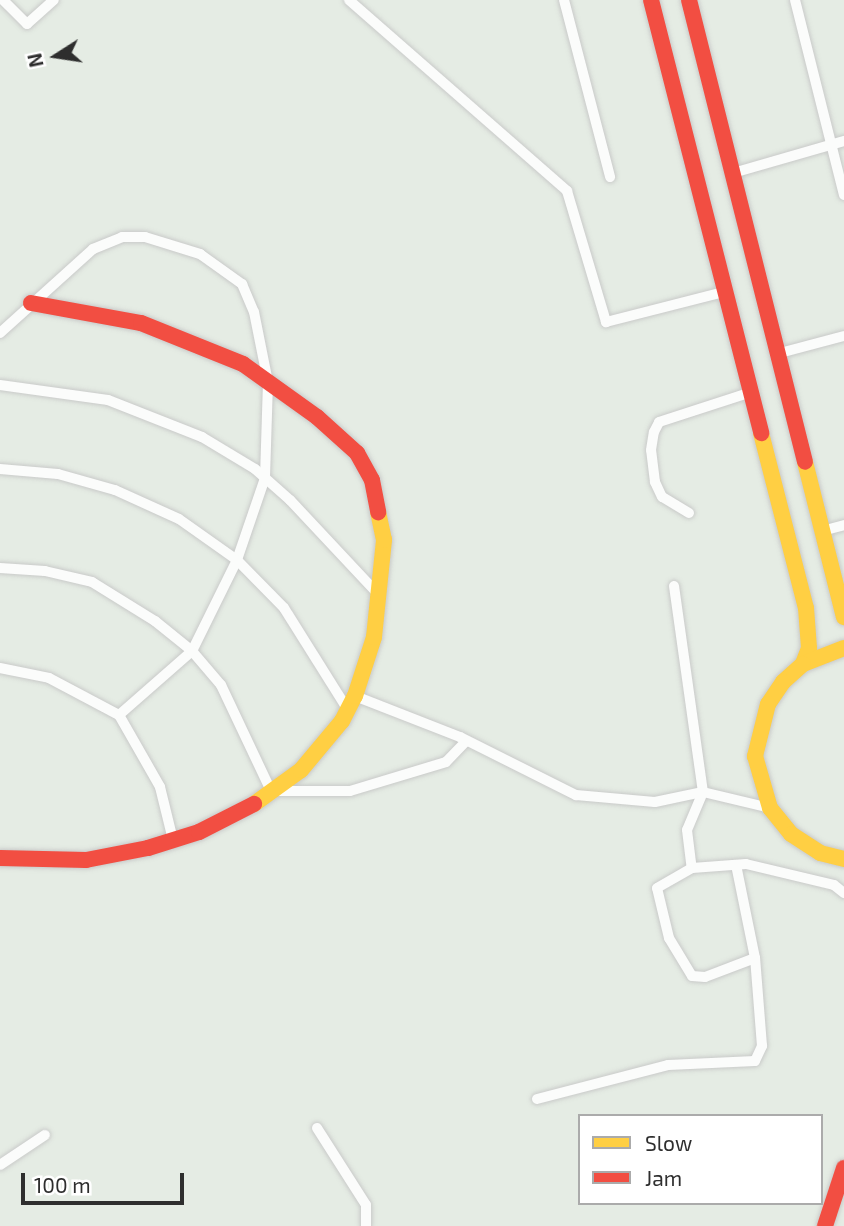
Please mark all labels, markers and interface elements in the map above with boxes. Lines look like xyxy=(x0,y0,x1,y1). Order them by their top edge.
north arrow xyxy=(21,21,91,91)
text: N xyxy=(22,51,48,70)
legend xyxy=(578,1114,823,1205)
text: Slow xyxy=(645,1130,692,1155)
scale bar xyxy=(24,1160,187,1204)
text: Jam xyxy=(645,1165,682,1190)
text: 100 m xyxy=(34,1172,91,1197)

